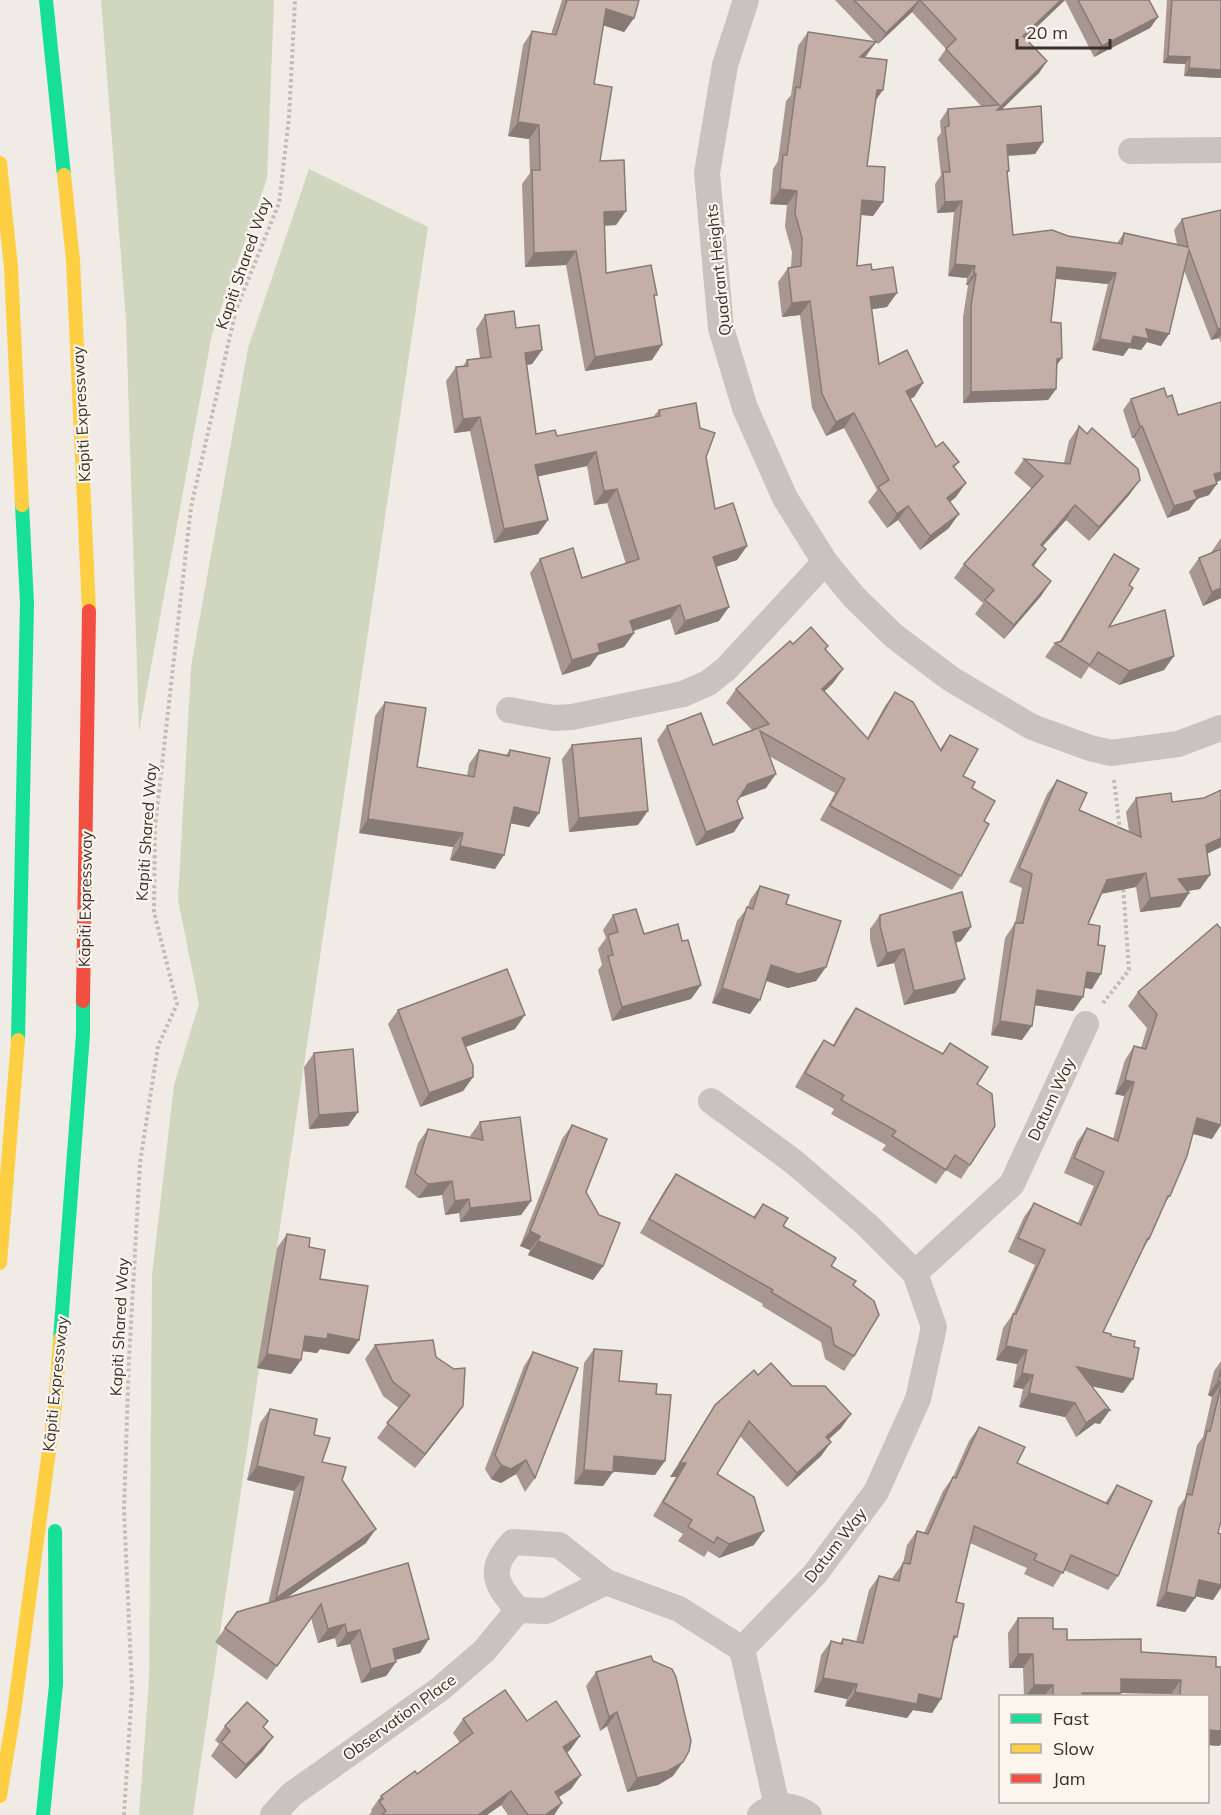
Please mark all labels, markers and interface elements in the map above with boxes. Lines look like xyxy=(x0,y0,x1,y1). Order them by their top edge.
scale bar xyxy=(1017,12,1110,50)
text: 20 m xyxy=(1026,21,1068,44)
street label: Kapiti Shared Way xyxy=(211,194,275,332)
street label: Quadrant Heights xyxy=(701,203,735,337)
street label: Kāpiti Expressway xyxy=(67,345,95,483)
street label: Kapiti Shared Way xyxy=(131,762,161,902)
street label: Kāpiti Expressway xyxy=(74,830,96,967)
street label: Datum Way xyxy=(1023,1054,1079,1144)
street label: Kapiti Shared Way xyxy=(105,1257,133,1397)
street label: Kāpiti Expressway xyxy=(38,1315,72,1453)
street label: Datum Way xyxy=(800,1503,871,1586)
street label: Observation Place xyxy=(338,1669,460,1765)
legend xyxy=(999,1695,1209,1803)
text: Fast xyxy=(1053,1707,1089,1730)
text: Slow xyxy=(1053,1737,1095,1760)
text: Jam xyxy=(1053,1767,1086,1790)

